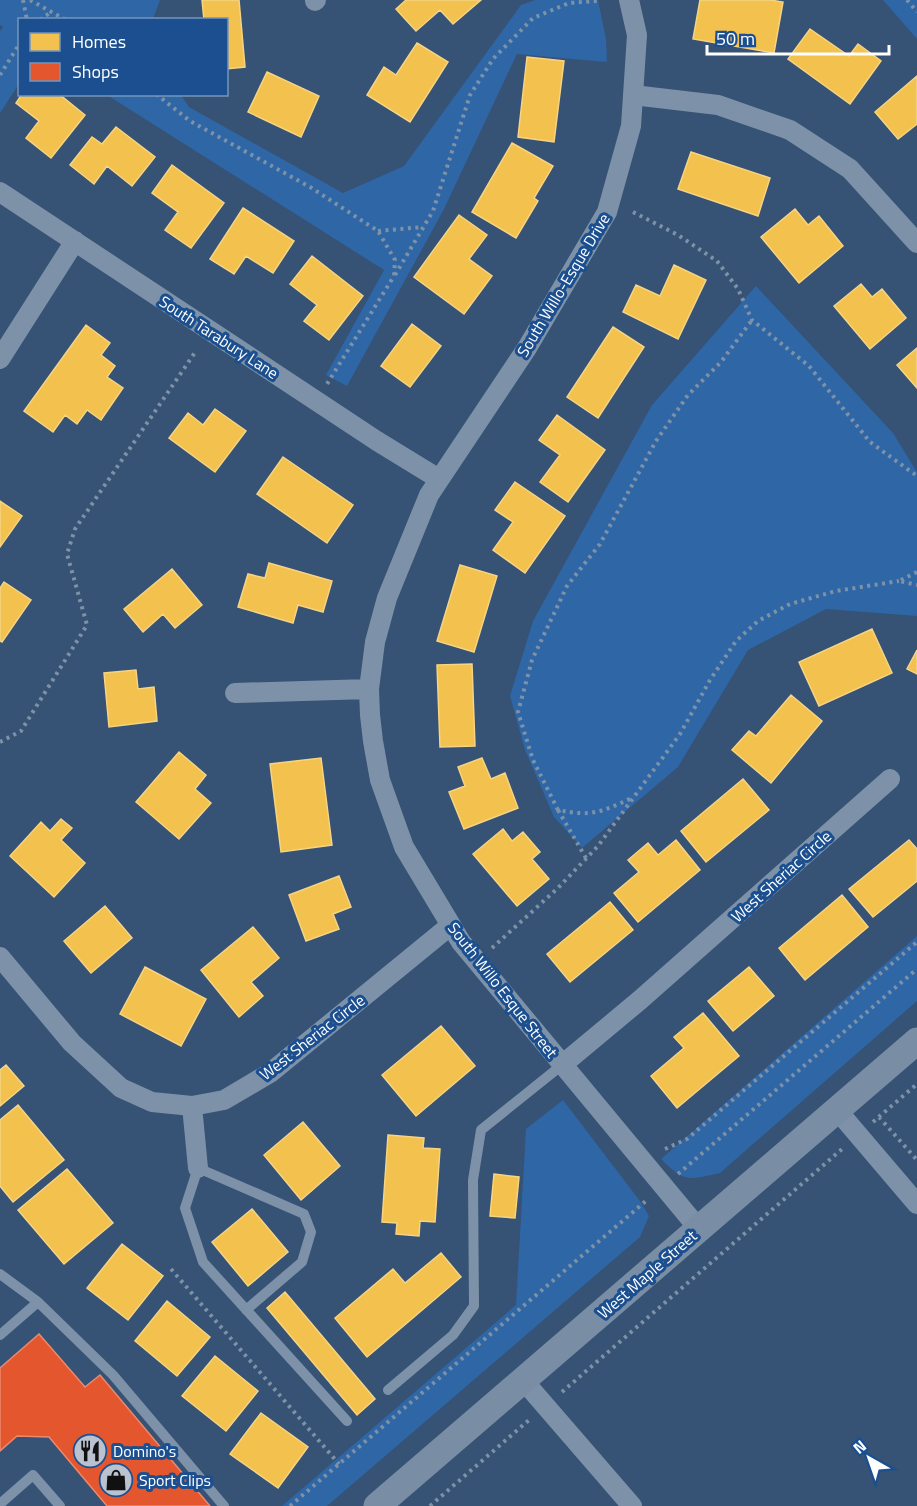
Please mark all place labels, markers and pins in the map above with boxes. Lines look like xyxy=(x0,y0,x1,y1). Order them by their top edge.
restaurant icon: Domino's xyxy=(72,1433,108,1469)
place label: Domino's xyxy=(113,1439,176,1463)
shop icon: Sport Clips xyxy=(98,1462,134,1498)
place label: Sport Clips xyxy=(139,1468,211,1492)

